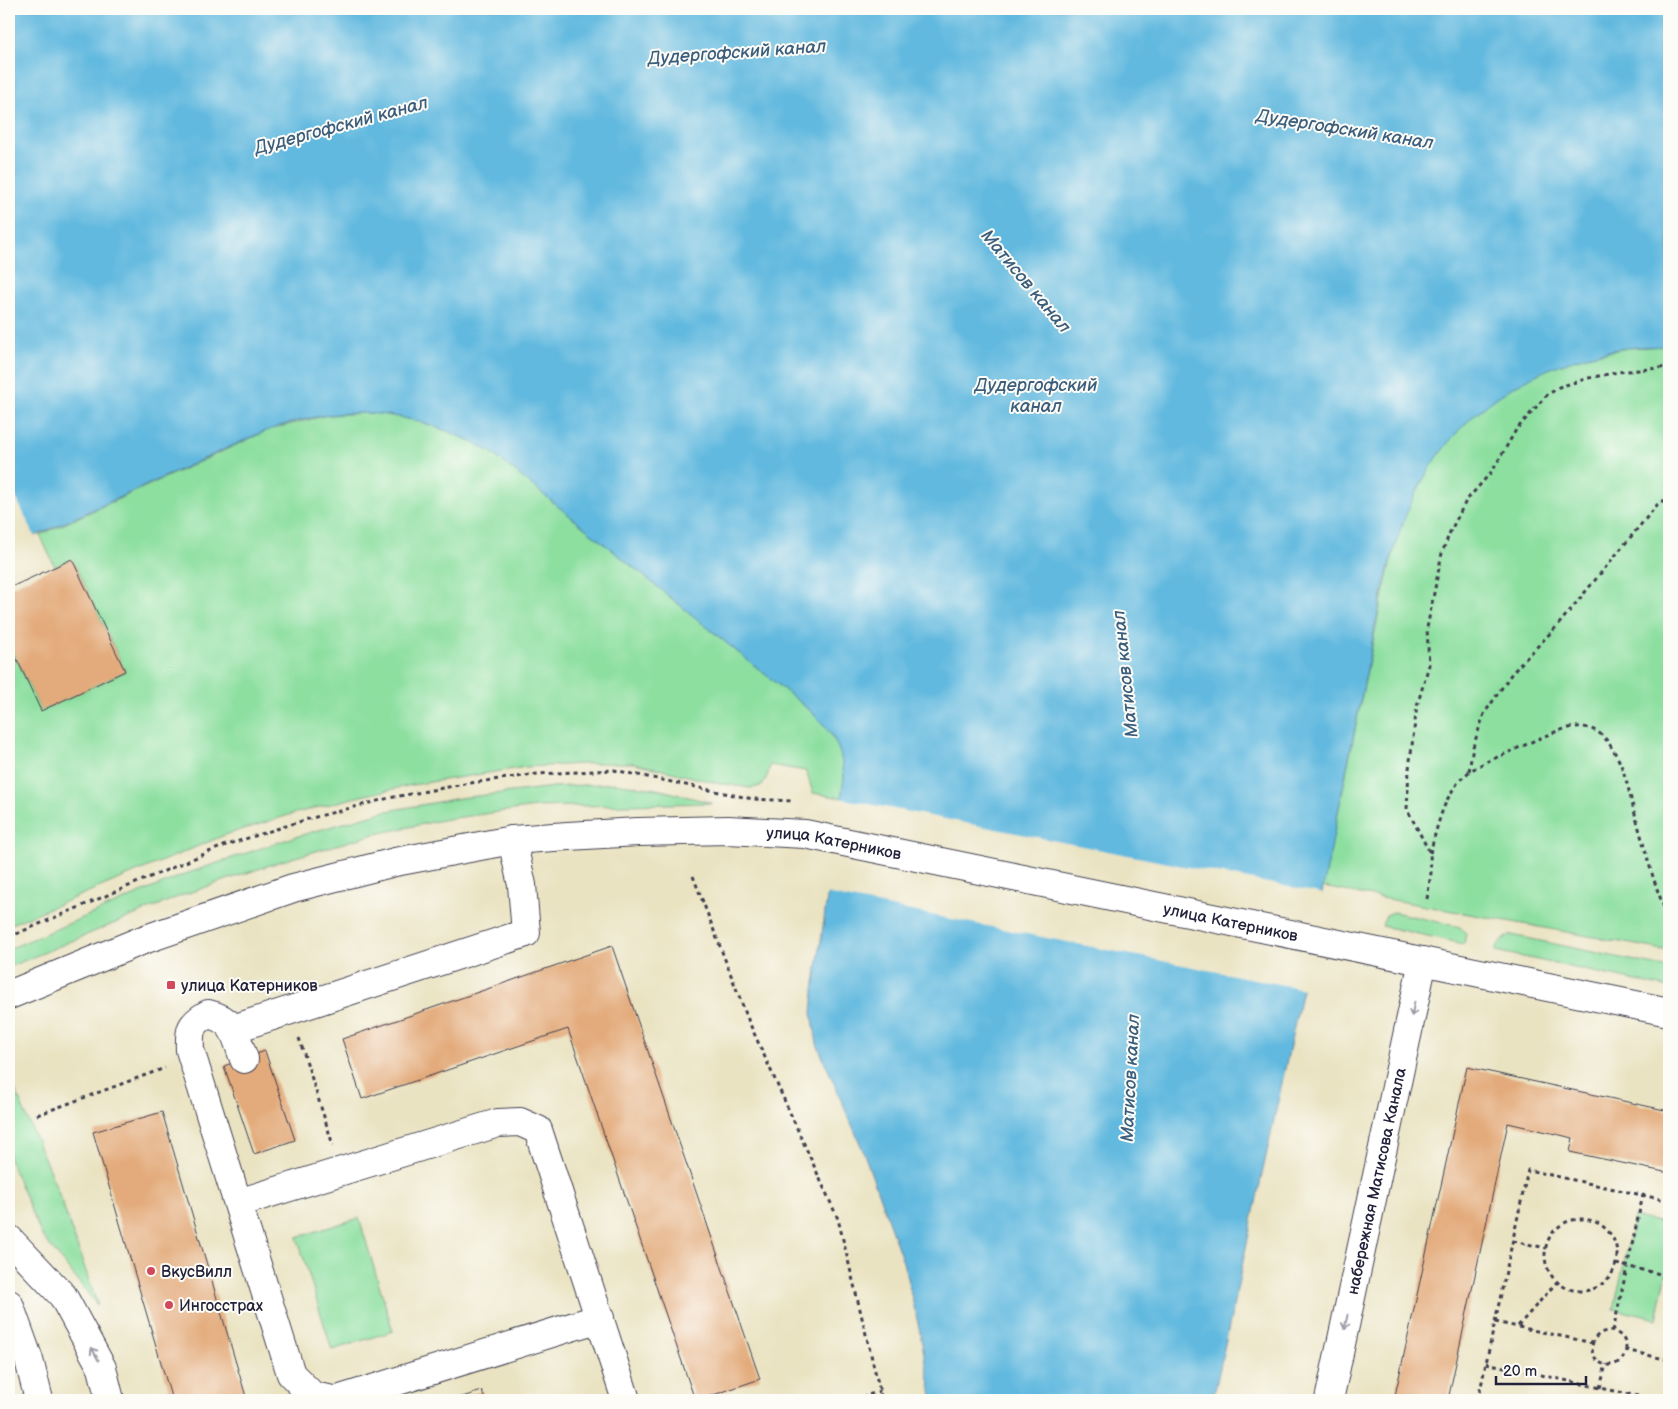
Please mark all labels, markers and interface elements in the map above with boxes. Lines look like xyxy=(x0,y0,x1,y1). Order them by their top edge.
water label: Дудергофский канал xyxy=(646,36,828,69)
water label: Дудергофский канал xyxy=(251,92,431,159)
water label: Дудергофский канал xyxy=(1254,105,1436,154)
water label: Матисов канал xyxy=(976,226,1075,338)
water label: Дудергофский канал xyxy=(974,375,1097,417)
water label: Матисов канал xyxy=(1108,608,1143,739)
street label: улица Катерников xyxy=(766,824,903,865)
street label: улица Катерников xyxy=(1162,900,1300,946)
place label: улица Катерников xyxy=(181,977,318,996)
marker: улица Катерников xyxy=(165,979,177,991)
one-way arrow xyxy=(1408,1001,1417,1017)
water label: Матисов канал xyxy=(1117,1013,1144,1142)
street label: набережная Матисова Канала xyxy=(1344,1066,1411,1297)
place label: ВкусВилл xyxy=(161,1263,232,1282)
marker: ВкусВилл xyxy=(145,1265,157,1277)
place label: Ингосстрах xyxy=(179,1297,263,1316)
marker: Ингосстрах xyxy=(163,1299,175,1311)
one-way arrow xyxy=(1341,1313,1350,1329)
one-way arrow xyxy=(89,1348,99,1362)
scale bar xyxy=(1496,1354,1586,1386)
text: 20 m xyxy=(1503,1362,1537,1381)

